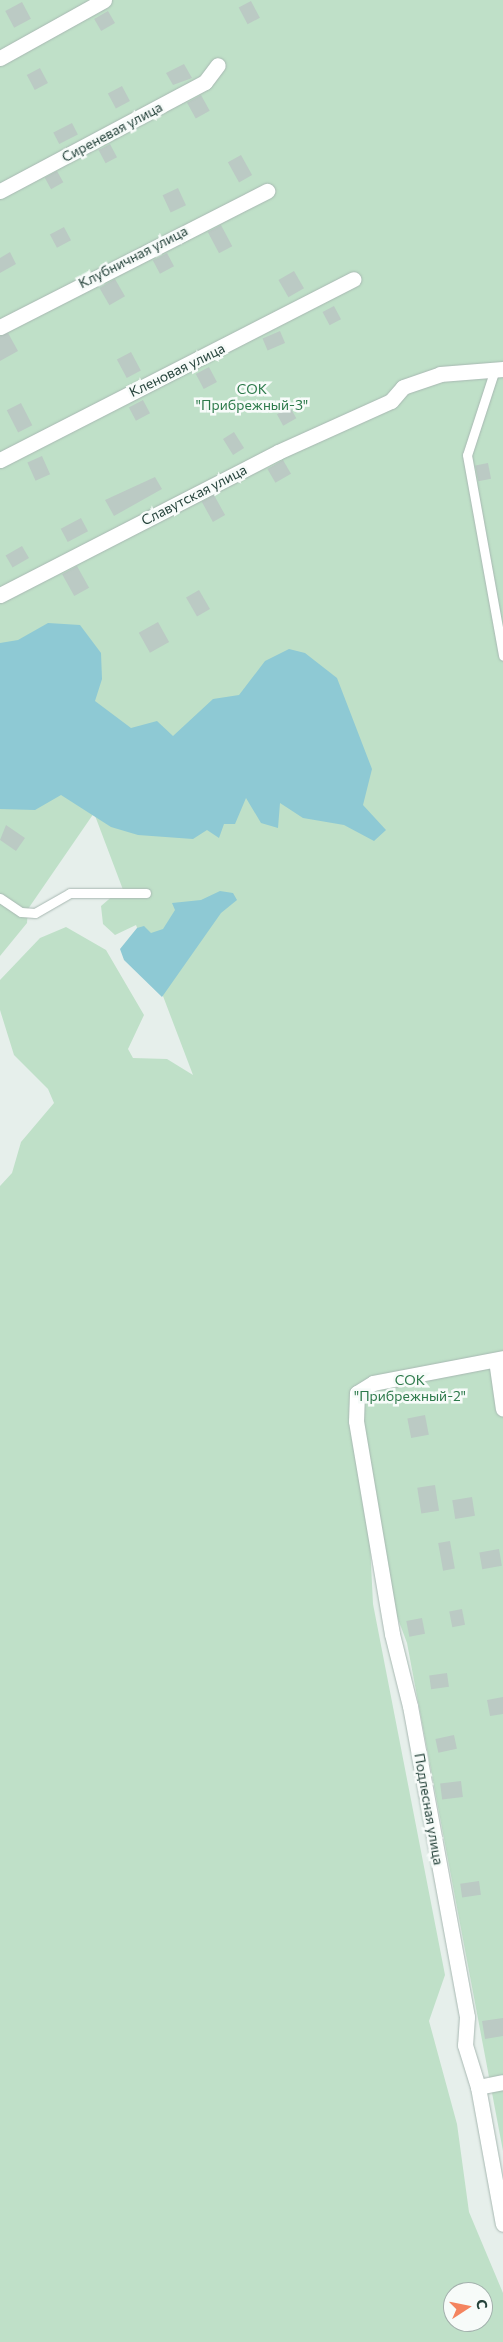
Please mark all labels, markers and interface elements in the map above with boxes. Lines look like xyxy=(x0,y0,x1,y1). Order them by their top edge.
street label: Сиреневая улица xyxy=(59,98,165,166)
street label: Клубничная улица xyxy=(76,222,190,292)
street label: Кленовая улица xyxy=(126,340,228,400)
park label: СОК "Прибрежный-3" xyxy=(196,381,308,414)
street label: Славутская улица xyxy=(138,461,250,529)
park label: СОК "Прибрежный-2" xyxy=(354,1372,466,1404)
street label: Подлесная улица xyxy=(411,1752,447,1866)
north arrow xyxy=(443,2282,493,2332)
text: С xyxy=(473,2298,491,2311)

